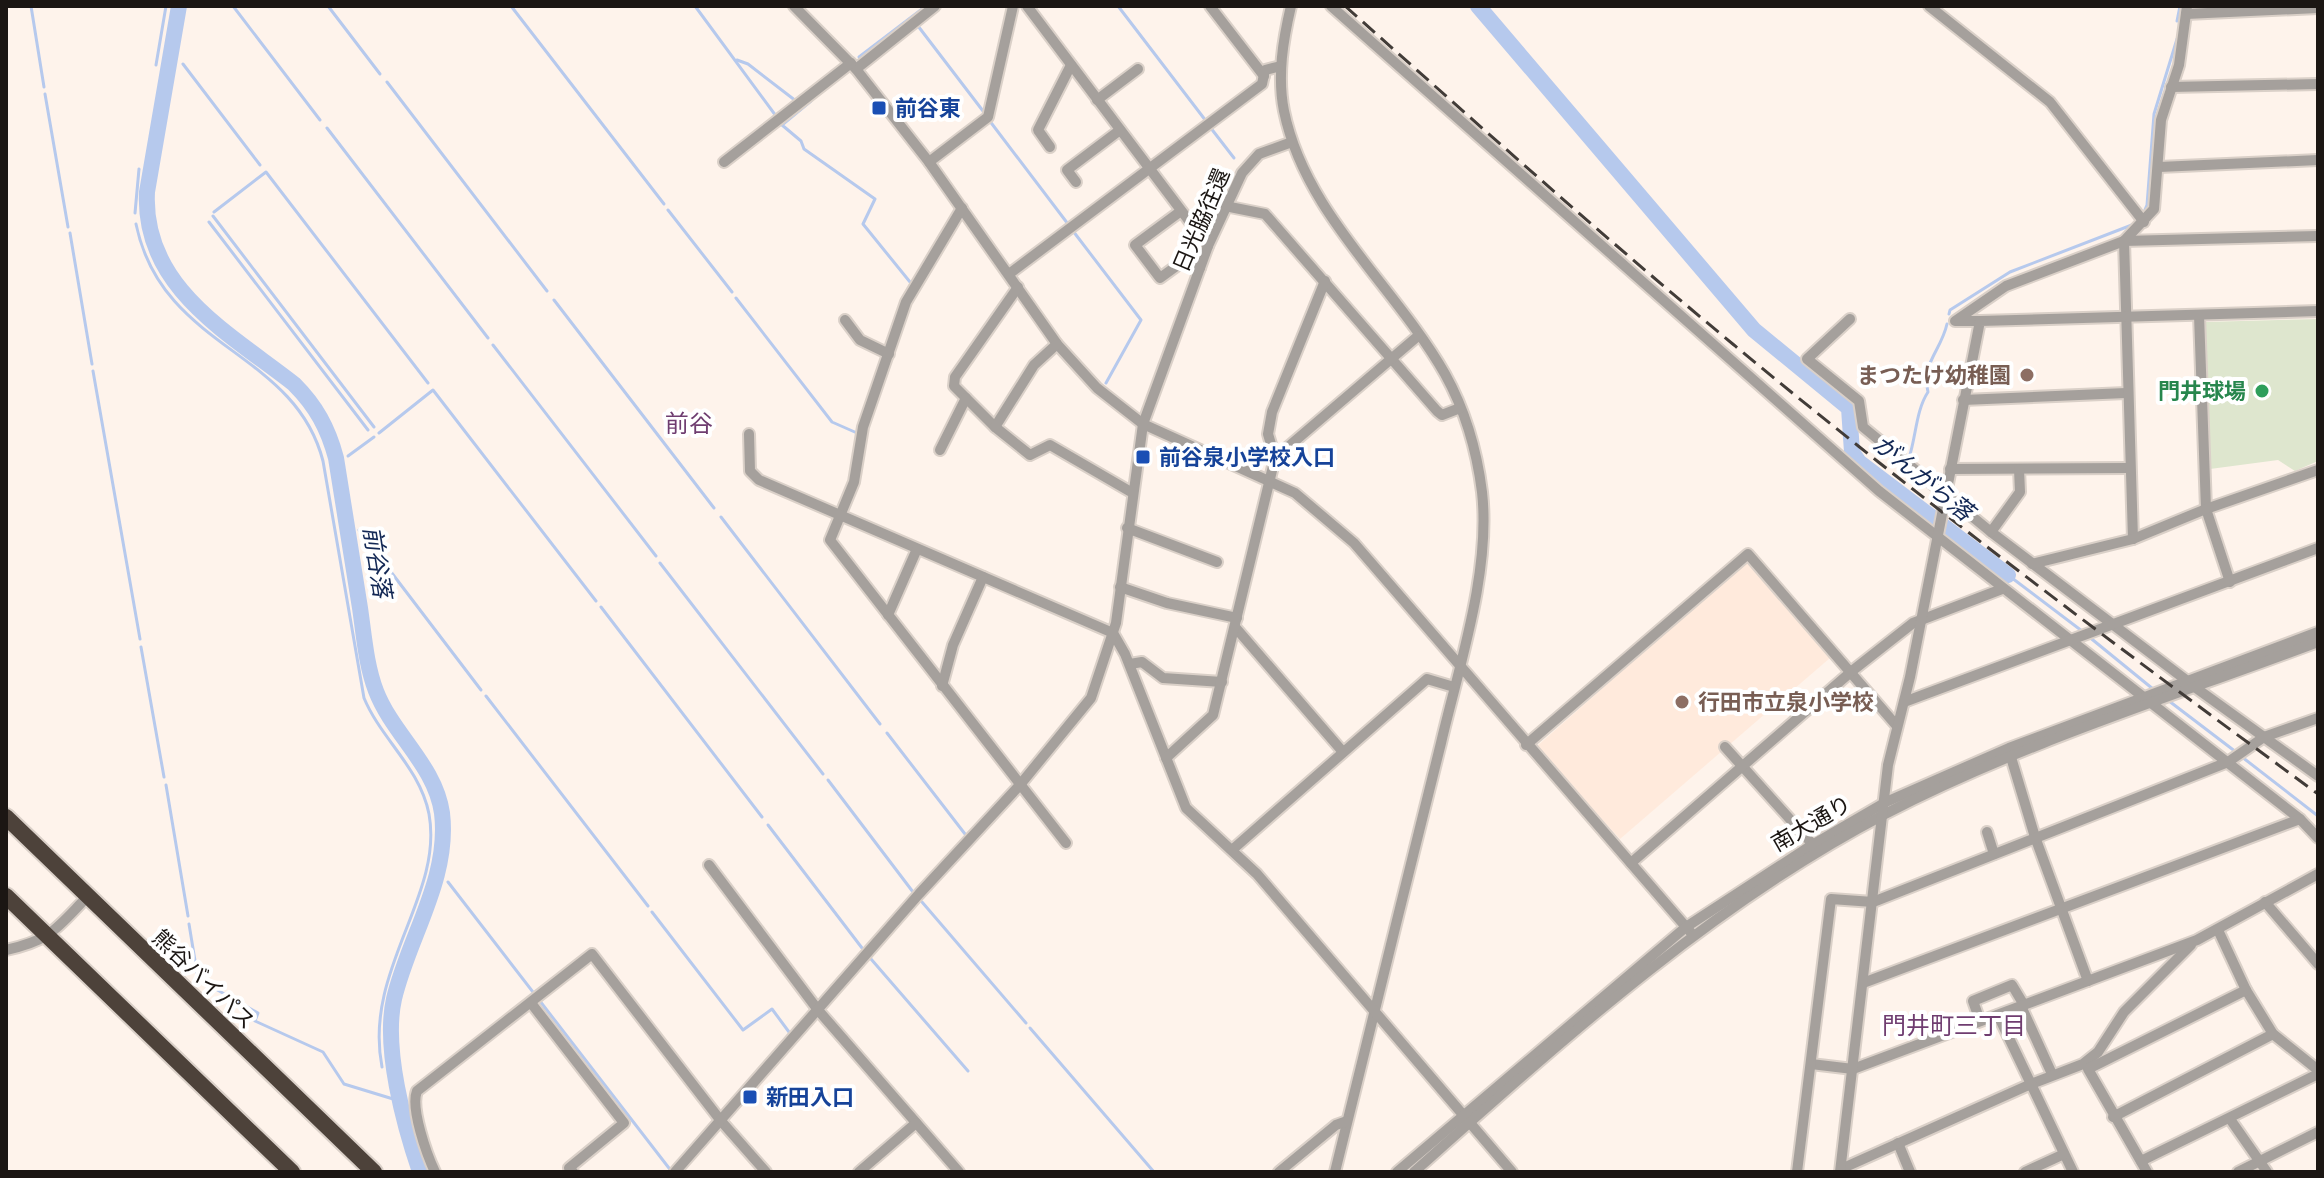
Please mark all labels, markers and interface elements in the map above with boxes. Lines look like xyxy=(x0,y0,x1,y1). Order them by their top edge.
place label: 前谷東 xyxy=(895,97,961,120)
marker: 前谷東 xyxy=(870,99,888,117)
street label: 日光脇往還 xyxy=(1169,165,1234,275)
place label: まつたけ幼稚園 xyxy=(1857,364,2011,387)
marker: まつたけ幼稚園 xyxy=(2018,366,2036,384)
place label: 門井球場 xyxy=(2158,380,2246,403)
marker: 門井球場 xyxy=(2253,382,2271,400)
district label: 前谷 xyxy=(665,411,713,437)
water label: がんがら落 xyxy=(1868,430,1981,528)
place label: 前谷泉小学校入口 xyxy=(1159,446,1335,469)
marker: 前谷泉小学校入口 xyxy=(1134,448,1152,466)
water label: 前谷落 xyxy=(359,524,396,604)
place label: 行田市立泉小学校 xyxy=(1698,691,1874,714)
marker: 行田市立泉小学校 xyxy=(1673,693,1691,711)
street label: 南大通り xyxy=(1767,791,1855,855)
street label: 熊谷バイパス xyxy=(148,925,259,1033)
district label: 門井町三丁目 xyxy=(1882,1014,2026,1039)
place label: 新田入口 xyxy=(766,1086,854,1109)
marker: 新田入口 xyxy=(741,1088,759,1106)

